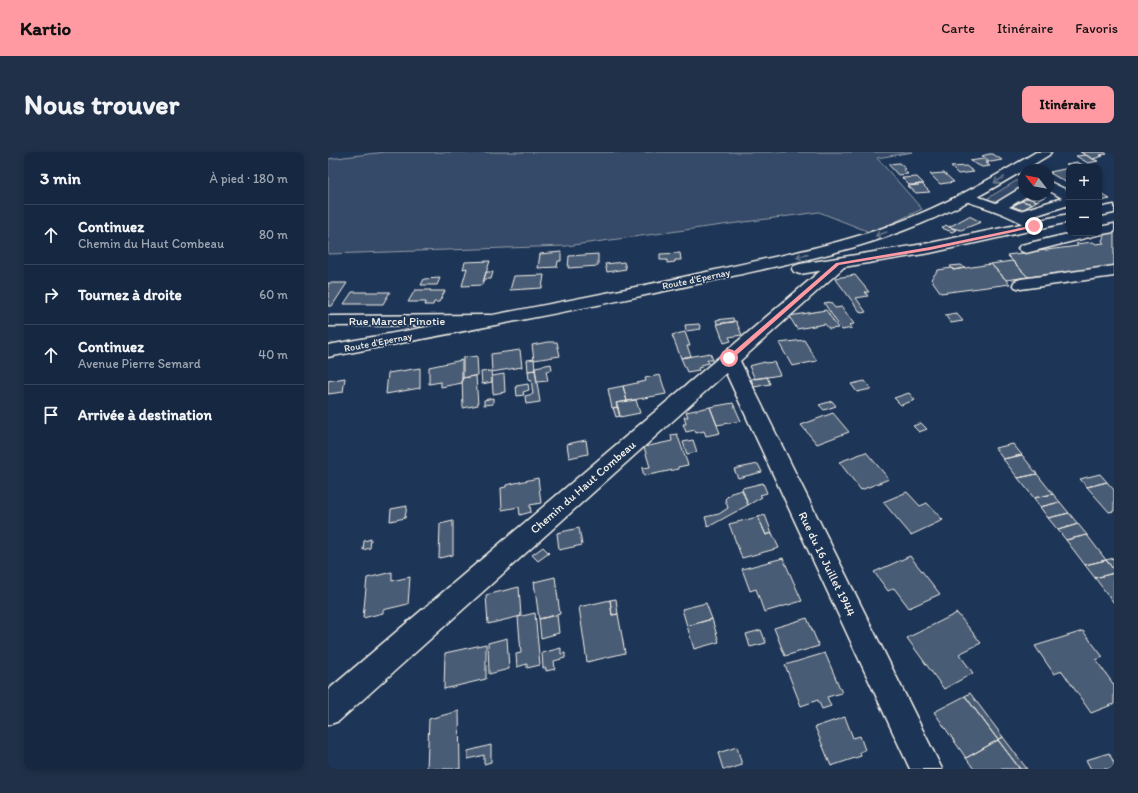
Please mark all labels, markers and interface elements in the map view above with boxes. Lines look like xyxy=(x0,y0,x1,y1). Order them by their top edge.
text: Kartio xyxy=(20,17,71,40)
text: Carte xyxy=(941,20,975,37)
text: Itinéraire xyxy=(997,20,1053,37)
text: Favoris xyxy=(1075,20,1118,37)
button: Itinéraire xyxy=(1022,86,1114,123)
text: Nous trouver xyxy=(24,87,179,121)
north arrow xyxy=(1018,164,1054,200)
map controls xyxy=(1066,164,1102,236)
button: + xyxy=(1066,164,1102,200)
text: 3 min xyxy=(40,168,81,188)
text: À pied · 180 m xyxy=(209,171,288,186)
one-way arrow xyxy=(993,176,1005,184)
button: − xyxy=(1066,200,1102,236)
route end xyxy=(1025,217,1043,235)
text: Continuez xyxy=(78,218,144,236)
icon: ahead xyxy=(40,224,62,246)
text: 80 m xyxy=(259,227,288,242)
one-way arrow xyxy=(875,231,888,238)
text: Chemin du Haut Combeau xyxy=(78,236,224,251)
one-way arrow xyxy=(795,252,808,260)
street label: Route d'Epernay xyxy=(661,265,731,293)
icon: right xyxy=(40,284,62,306)
text: Tournez à droite xyxy=(78,286,182,304)
text: 60 m xyxy=(259,287,288,302)
street label: Rue Marcel Pinotie xyxy=(349,314,445,328)
street label: Route d'Epernay xyxy=(343,329,413,355)
text: Continuez xyxy=(78,338,144,356)
icon: ahead xyxy=(40,344,62,366)
text: 40 m xyxy=(258,347,288,362)
route start xyxy=(720,349,738,367)
text: Avenue Pierre Semard xyxy=(78,356,201,371)
icon: arrive xyxy=(40,404,62,426)
text: Arrivée à destination xyxy=(78,406,212,424)
street label: Chemin du Haut Combeau xyxy=(528,437,639,537)
street label: Rue du 16 Juillet 1944 xyxy=(796,510,858,618)

